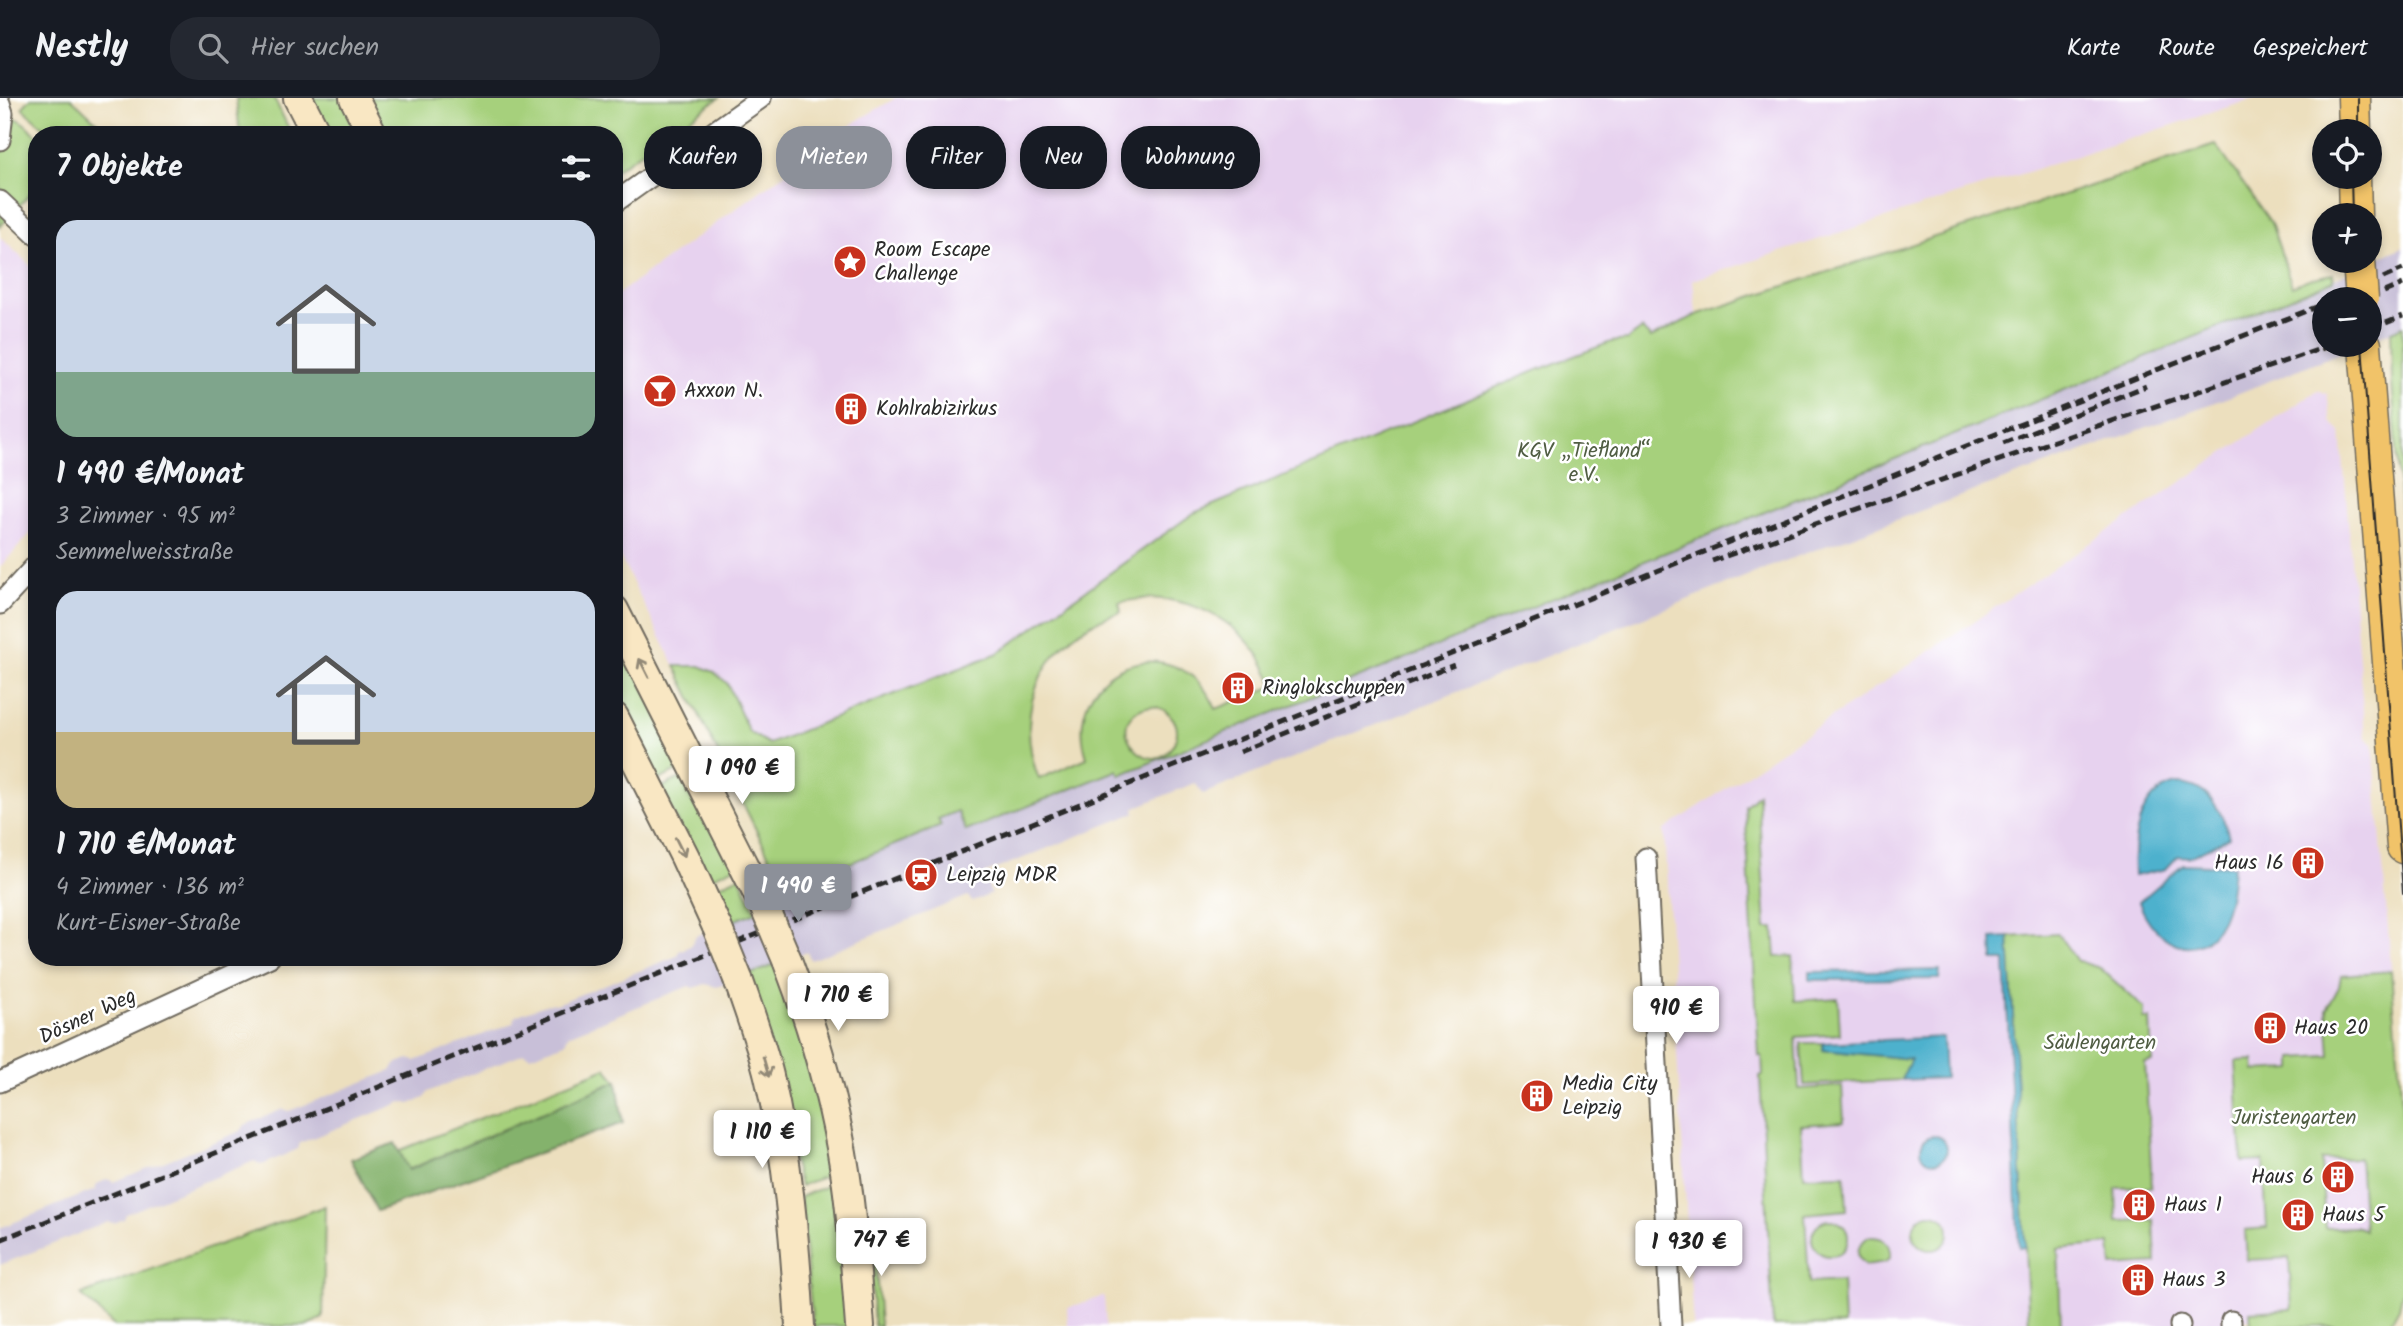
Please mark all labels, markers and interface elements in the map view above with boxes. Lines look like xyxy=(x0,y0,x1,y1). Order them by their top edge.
search box xyxy=(170,17,660,80)
text: Nestly xyxy=(35,22,128,75)
text: Hier suchen xyxy=(250,27,379,69)
icon: search xyxy=(194,29,232,67)
text: Karte xyxy=(2067,29,2120,68)
text: Route xyxy=(2158,29,2215,68)
text: Gespeichert xyxy=(2253,29,2368,68)
map controls xyxy=(2312,119,2382,357)
button: locate xyxy=(2312,119,2382,189)
chip: Kaufen xyxy=(644,126,762,189)
chip: Mieten xyxy=(776,126,892,189)
chip: Filter xyxy=(906,126,1006,189)
chip: Neu xyxy=(1020,126,1107,189)
chip: Wohnung xyxy=(1121,126,1260,189)
text: 7 Objekte xyxy=(56,144,183,192)
icon: filters xyxy=(557,149,595,187)
button: + xyxy=(2312,203,2382,273)
place label: Room Escape Challenge xyxy=(874,234,991,291)
place icon: Room Escape Challenge xyxy=(831,243,869,281)
icon: home xyxy=(263,266,389,392)
button: − xyxy=(2312,287,2382,357)
bar icon: Axxon N. xyxy=(641,372,679,410)
place label: Axxon N. xyxy=(684,375,763,408)
building icon: Kohlrabizirkus xyxy=(832,390,870,428)
place label: Kohlrabizirkus xyxy=(876,393,997,426)
park label: KGV „Tiefland“ e.V. xyxy=(1517,435,1651,492)
text: 1 490 €/Monat xyxy=(56,451,244,499)
text: 3 Zimmer · 95 m² xyxy=(56,499,235,535)
text: Semmelweisstraße xyxy=(56,535,233,571)
icon: home xyxy=(263,637,389,763)
one-way arrow xyxy=(637,658,650,679)
building icon: Ringlokschuppen xyxy=(1219,669,1257,707)
place label: Ringlokschuppen xyxy=(1262,672,1405,705)
pin: 1 090 € xyxy=(677,746,807,806)
text: 1 090 € xyxy=(705,751,779,787)
text: 1 710 €/Monat xyxy=(56,822,236,870)
one-way arrow xyxy=(673,836,687,857)
building icon: Haus 16 xyxy=(2289,844,2327,882)
place label: Haus 16 xyxy=(2214,847,2284,880)
station icon: Leipzig MDR xyxy=(902,856,940,894)
place label: Leipzig MDR xyxy=(946,859,1057,892)
pin: 1 490 € xyxy=(733,864,863,924)
text: 1 490 € xyxy=(760,869,836,905)
text: 4 Zimmer · 136 m² xyxy=(56,870,244,906)
text: Kurt-Eisner-Straße xyxy=(56,906,241,942)
pin: 1 710 € xyxy=(773,974,903,1033)
text: 1 710 € xyxy=(804,978,872,1014)
street label: Dösner Weg xyxy=(34,980,142,1054)
pin: 910 € xyxy=(1627,986,1725,1046)
text: 910 € xyxy=(1649,991,1703,1027)
building icon: Haus 20 xyxy=(2251,1009,2289,1047)
place label: Haus 20 xyxy=(2294,1012,2368,1045)
park label: Säulengarten xyxy=(2044,1027,2156,1060)
one-way arrow xyxy=(760,1055,773,1078)
place label: Media City Leipzig xyxy=(1562,1068,1657,1125)
building icon: Media City Leipzig xyxy=(1518,1077,1556,1115)
park label: Juristengarten xyxy=(2231,1102,2357,1135)
pin: 1 110 € xyxy=(697,1110,827,1170)
text: 1 110 € xyxy=(730,1115,794,1151)
building icon: Haus 6 xyxy=(2319,1158,2357,1196)
place label: Haus 6 xyxy=(2251,1161,2314,1194)
building icon: Haus 1 xyxy=(2120,1186,2158,1224)
place label: Haus 1 xyxy=(2164,1189,2222,1222)
building icon: Haus 5 xyxy=(2279,1196,2317,1234)
place label: Haus 5 xyxy=(2322,1199,2386,1232)
pin: 747 € xyxy=(832,1218,930,1278)
pin: 1 930 € xyxy=(1624,1220,1754,1280)
text: 747 € xyxy=(852,1223,910,1259)
text: 1 930 € xyxy=(1651,1225,1727,1261)
building icon: Haus 3 xyxy=(2119,1261,2157,1299)
place label: Haus 3 xyxy=(2162,1264,2225,1297)

